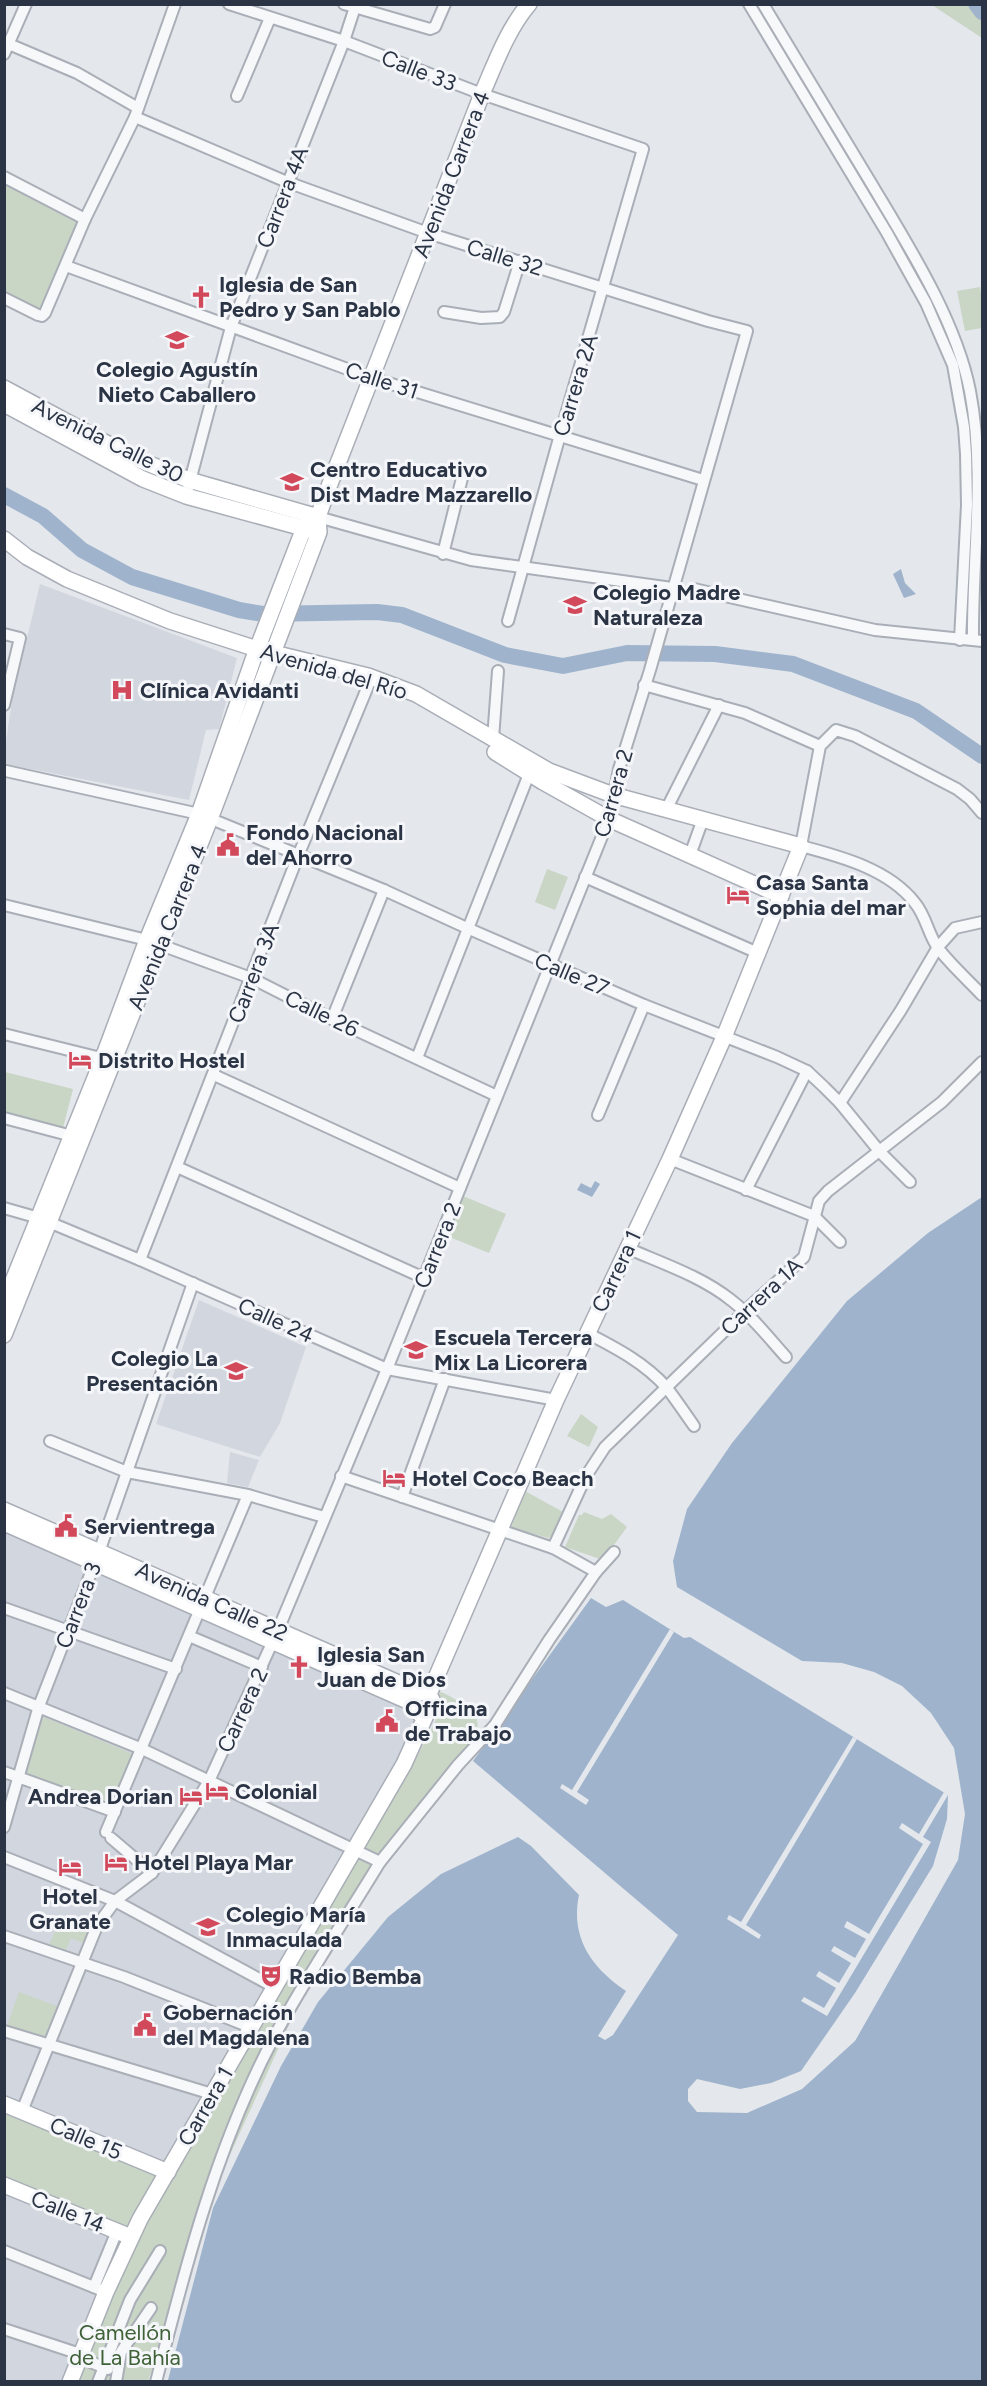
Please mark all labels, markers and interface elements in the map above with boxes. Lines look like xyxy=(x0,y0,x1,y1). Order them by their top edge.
street label: Calle 33 xyxy=(378,44,460,97)
street label: Avenida Carrera 4 xyxy=(407,87,496,261)
street label: Carrera 4A xyxy=(251,142,314,252)
street label: Calle 32 xyxy=(463,233,546,282)
place label: Iglesia de San Pedro y San Pablo xyxy=(219,271,401,323)
church icon: Iglesia de San Pedro y San Pablo xyxy=(188,284,214,310)
school or university icon: Colegio Agustín Nieto Caballero xyxy=(164,327,190,353)
street label: Carrera 2A xyxy=(547,331,604,439)
place label: Colegio Agustín Nieto Caballero xyxy=(96,356,258,408)
street label: Calle 31 xyxy=(342,356,422,405)
street label: Avenida Calle 30 xyxy=(28,392,188,489)
place label: Centro Educativo Dist Madre Mazzarello xyxy=(310,456,533,508)
school or university icon: Centro Educativo Dist Madre Mazzarello xyxy=(279,469,305,495)
place label: Colegio Madre Naturaleza xyxy=(593,579,741,631)
school or university icon: Colegio Madre Naturaleza xyxy=(562,592,588,618)
street label: Avenida del Río xyxy=(257,638,410,705)
hospital icon: Clínica Avidanti xyxy=(109,677,135,703)
place label: Clínica Avidanti xyxy=(140,677,299,704)
street label: Carrera 2 xyxy=(588,746,639,840)
place label: Fondo Nacional del Ahorro xyxy=(246,819,403,871)
public building icon: Fondo Nacional del Ahorro xyxy=(215,832,241,858)
street label: Avenida Carrera 4 xyxy=(122,840,213,1014)
place label: Casa Santa Sophia del mar xyxy=(756,869,906,921)
hotel icon: Casa Santa Sophia del mar xyxy=(725,882,751,908)
street label: Carrera 3A xyxy=(222,919,285,1027)
street label: Calle 27 xyxy=(530,947,613,1002)
street label: Calle 26 xyxy=(280,984,363,1043)
hotel icon: Distrito Hostel xyxy=(67,1047,93,1073)
place label: Distrito Hostel xyxy=(98,1047,245,1074)
street label: Carrera 2 xyxy=(408,1198,467,1292)
street label: Carrera 1 xyxy=(586,1226,647,1316)
street label: Carrera 1A xyxy=(715,1252,808,1341)
street label: Calle 24 xyxy=(234,1292,318,1349)
place label: Escuela Tercera Mix La Licorera xyxy=(434,1324,592,1376)
school or university icon: Escuela Tercera Mix La Licorera xyxy=(403,1337,429,1363)
place label: Colegio La Presentación xyxy=(86,1345,218,1397)
school or university icon: Colegio La Presentación xyxy=(223,1358,249,1384)
hotel icon: Hotel Coco Beach xyxy=(381,1465,407,1491)
place label: Hotel Coco Beach xyxy=(412,1465,593,1492)
public building icon: Servientrega xyxy=(53,1513,79,1539)
place label: Servientrega xyxy=(84,1513,215,1540)
street label: Avenida Calle 22 xyxy=(132,1556,292,1647)
street label: Carrera 3 xyxy=(50,1558,107,1652)
place label: Iglesia San Juan de Dios xyxy=(317,1641,446,1693)
church icon: Iglesia San Juan de Dios xyxy=(286,1654,312,1680)
street label: Carrera 2 xyxy=(211,1664,274,1757)
place label: Officina de Trabajo xyxy=(405,1695,512,1747)
public building icon: Officina de Trabajo xyxy=(374,1708,400,1734)
hotel icon: Colonial xyxy=(204,1778,230,1804)
place label: Colonial xyxy=(235,1778,317,1805)
place label: Andrea Dorian xyxy=(28,1783,173,1810)
hotel icon: Andrea Dorian xyxy=(178,1783,204,1809)
hotel icon: Hotel Playa Mar xyxy=(103,1849,129,1875)
place label: Hotel Playa Mar xyxy=(134,1849,294,1876)
hotel icon: Hotel Granate xyxy=(57,1854,83,1880)
place label: Hotel Granate xyxy=(29,1883,111,1935)
place label: Colegio María Inmaculada xyxy=(226,1901,366,1953)
school or university icon: Colegio María Inmaculada xyxy=(195,1914,221,1940)
theatre icon: Radio Bemba xyxy=(258,1963,284,1989)
place label: Radio Bemba xyxy=(289,1963,421,1990)
place label: Gobernación del Magdalena xyxy=(163,1999,309,2051)
public building icon: Gobernación del Magdalena xyxy=(132,2012,158,2038)
street label: Carrera 1 xyxy=(172,2062,239,2151)
street label: Calle 15 xyxy=(46,2111,126,2166)
street label: Calle 14 xyxy=(27,2185,109,2238)
park label: Camellón de La Bahía xyxy=(69,2319,181,2371)

